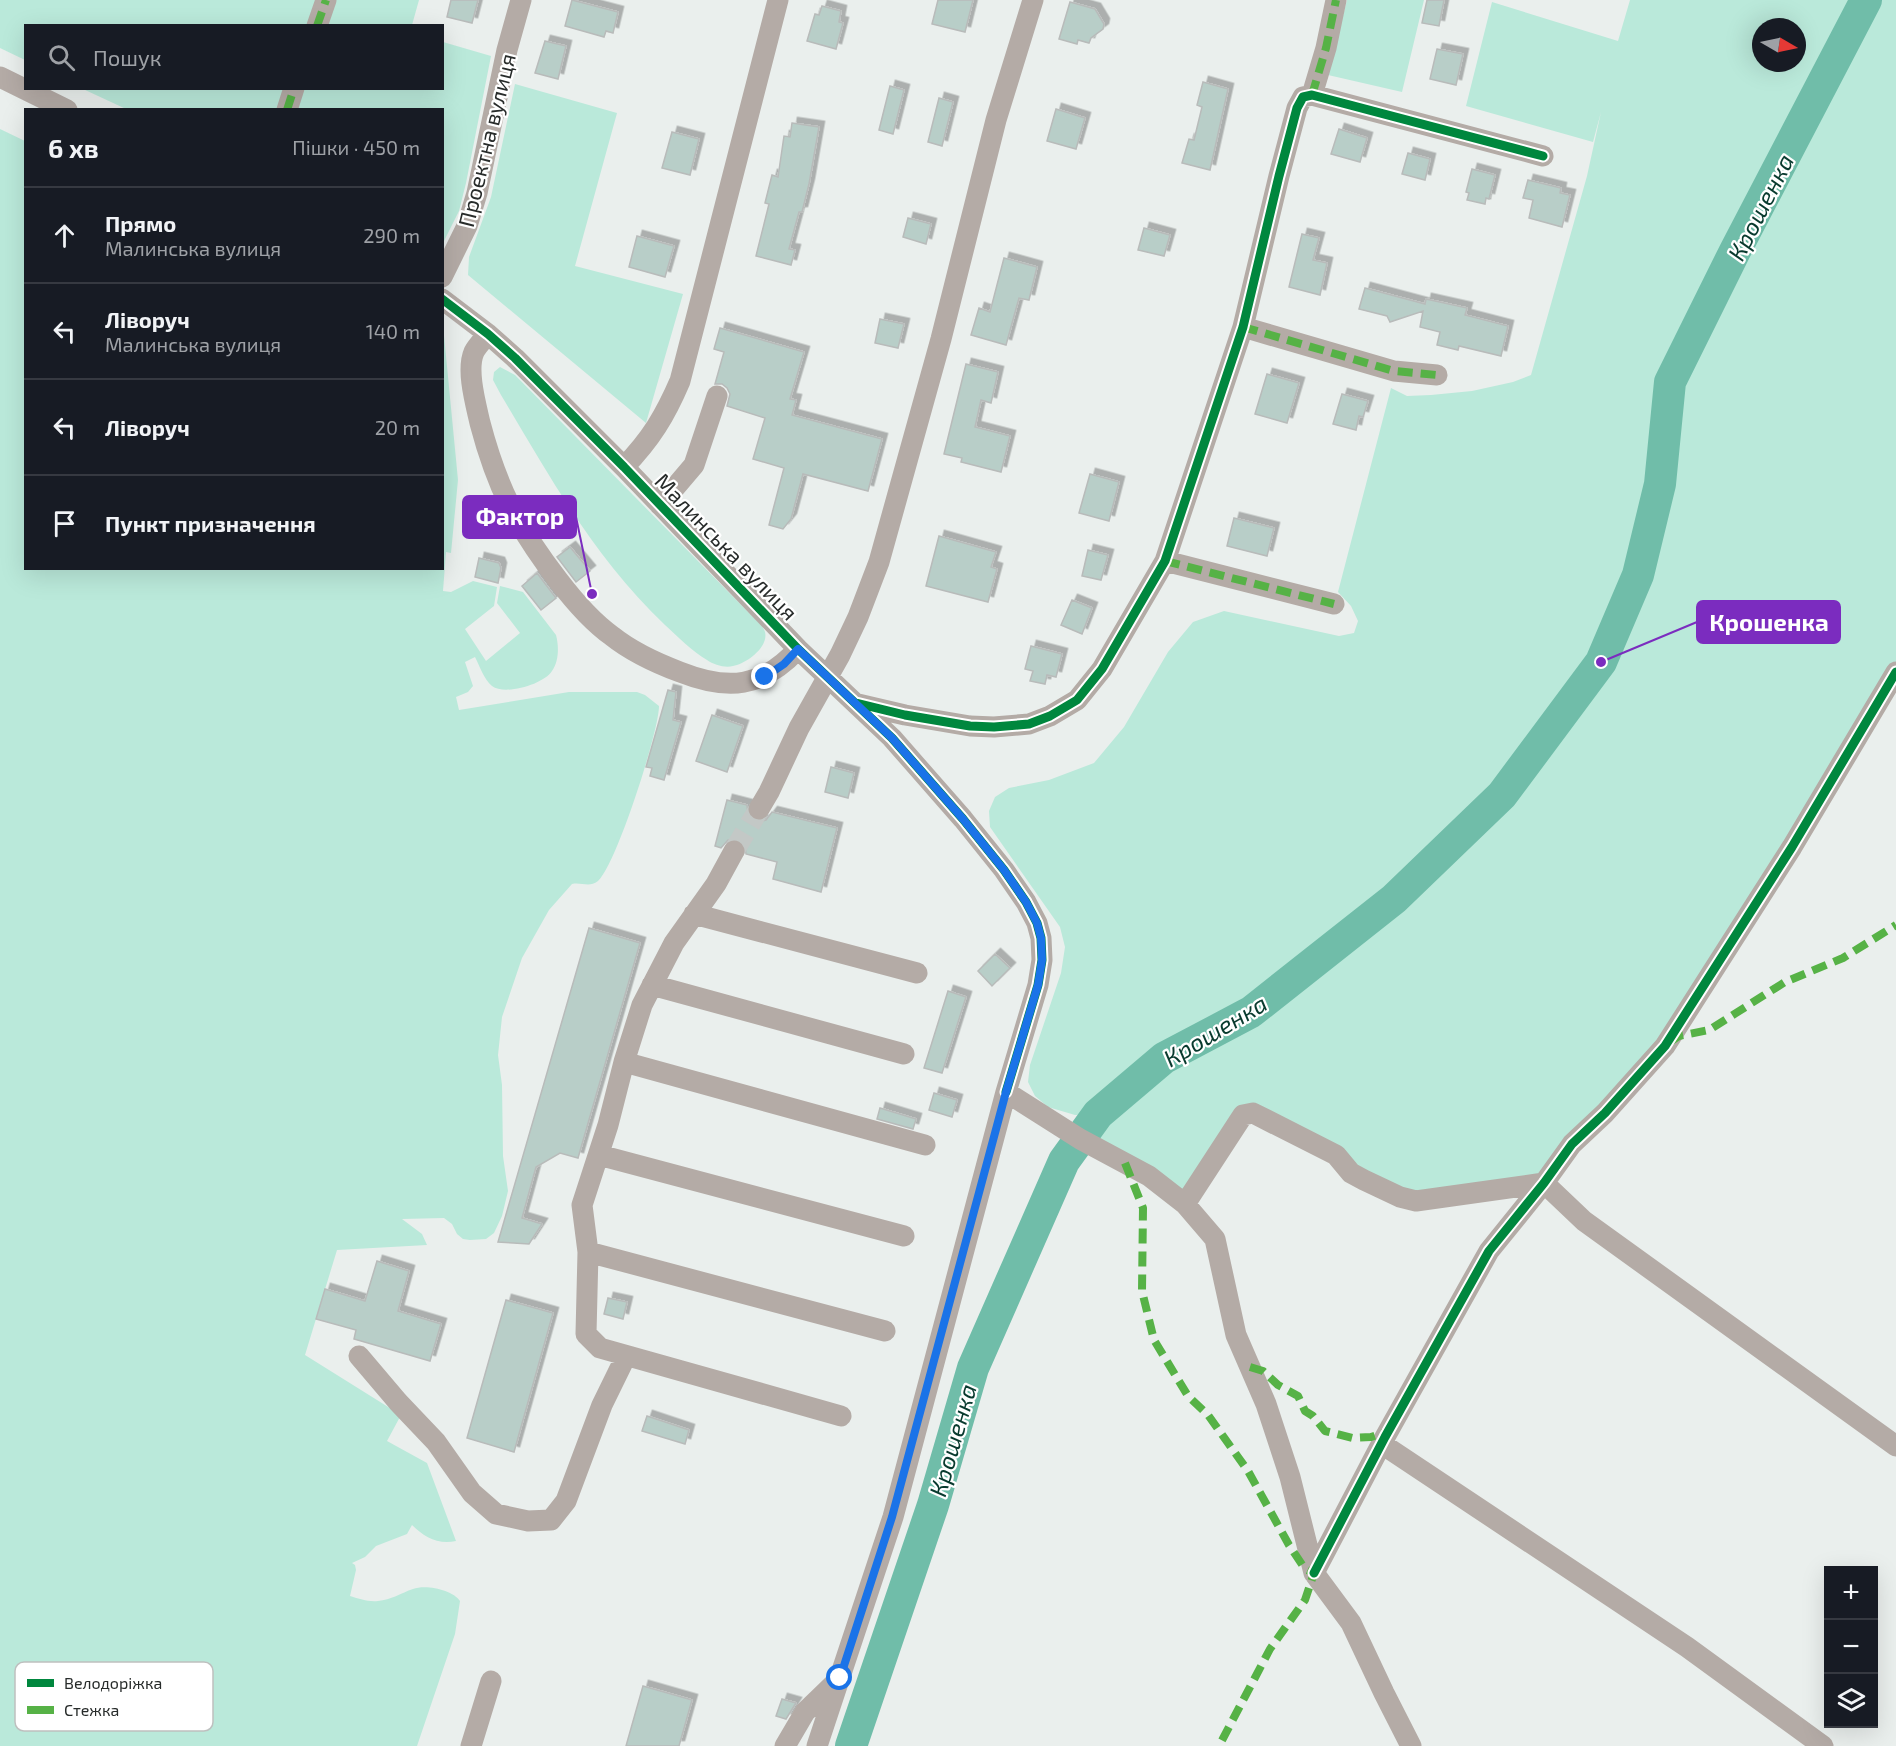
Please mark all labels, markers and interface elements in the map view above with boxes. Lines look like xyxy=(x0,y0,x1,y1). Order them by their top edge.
north arrow xyxy=(1752,18,1806,72)
search box xyxy=(24,24,444,90)
icon: search xyxy=(45,41,78,74)
text: Пошук xyxy=(93,44,162,70)
street label: Проектна вулиця xyxy=(452,51,521,230)
text: 6 хв xyxy=(48,132,99,163)
text: Пішки · 450 m xyxy=(292,135,420,159)
water label: Крошенка xyxy=(1721,149,1799,265)
text: Прямо xyxy=(105,210,176,236)
icon: ahead xyxy=(48,219,81,252)
text: 290 m xyxy=(363,223,420,247)
text: Малинська вулиця xyxy=(105,236,281,260)
text: Ліворуч xyxy=(105,306,190,332)
icon: left xyxy=(48,315,81,348)
text: 140 m xyxy=(366,319,420,343)
text: Малинська вулиця xyxy=(105,332,281,356)
icon: left xyxy=(48,411,81,444)
text: Ліворуч xyxy=(105,414,190,440)
text: 20 m xyxy=(375,415,420,439)
street label: Малинська вулиця xyxy=(650,467,804,625)
callout: Фактор xyxy=(463,496,576,538)
text: Фактор xyxy=(476,501,564,530)
icon: arrive xyxy=(48,507,81,540)
text: Пункт призначення xyxy=(105,510,316,536)
callout: Крошенка xyxy=(1697,601,1840,643)
text: Крошенка xyxy=(1709,607,1829,636)
route end xyxy=(751,663,777,689)
water label: Крошенка xyxy=(1158,988,1272,1072)
water label: Крошенка xyxy=(922,1380,982,1500)
map controls xyxy=(1824,1566,1878,1728)
button: + xyxy=(1824,1566,1878,1620)
button: − xyxy=(1824,1620,1878,1674)
legend xyxy=(15,1662,213,1731)
route start xyxy=(826,1664,852,1690)
text: Велодоріжка xyxy=(64,1673,162,1692)
button: layers xyxy=(1824,1674,1878,1728)
text: Стежка xyxy=(64,1700,119,1719)

